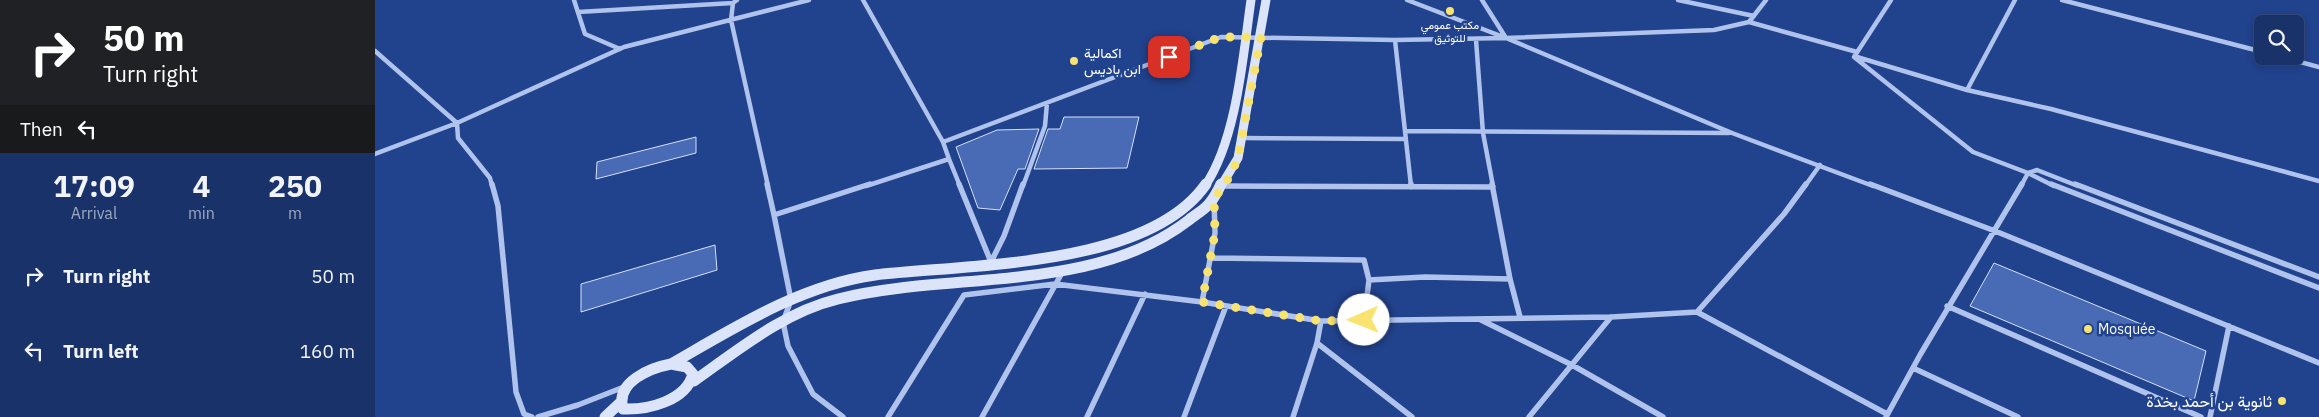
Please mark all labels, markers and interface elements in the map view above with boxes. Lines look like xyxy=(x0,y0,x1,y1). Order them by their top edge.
marker: مكتب عمومي للتوثيق xyxy=(1444,5,1456,17)
text: 50 m xyxy=(103,15,185,61)
map controls xyxy=(2254,15,2304,65)
button: search xyxy=(2254,15,2304,65)
place label: مكتب عمومي للتوثيق xyxy=(1421,18,1479,45)
icon: right xyxy=(20,20,85,85)
pin xyxy=(1148,36,1190,78)
icon: arrive xyxy=(1155,43,1183,71)
place label: اكمالية ابن باديس xyxy=(1084,44,1141,78)
marker: اكمالية ابن باديس xyxy=(1068,55,1080,67)
text: Turn right xyxy=(103,59,198,88)
icon: left xyxy=(73,115,101,143)
text: Then xyxy=(20,117,63,141)
text: 17:09 xyxy=(53,166,135,205)
text: 4 xyxy=(192,166,210,205)
text: 250 xyxy=(268,166,322,205)
text: Arrival xyxy=(71,203,117,223)
text: min xyxy=(188,203,215,223)
text: m xyxy=(288,203,302,223)
icon: right xyxy=(20,262,48,290)
text: Turn right xyxy=(63,264,150,288)
text: 50 m xyxy=(311,264,355,288)
position arrow xyxy=(1337,293,1389,345)
place label: Mosquée xyxy=(2098,320,2156,338)
marker: Mosquée xyxy=(2082,323,2094,335)
icon: left xyxy=(20,337,48,365)
text: Turn left xyxy=(63,339,139,363)
text: 160 m xyxy=(300,339,355,363)
place label: ثانوية بن أحمد بخدة xyxy=(2146,391,2272,412)
marker: ثانوية بن أحمد بخدة xyxy=(2276,395,2288,407)

